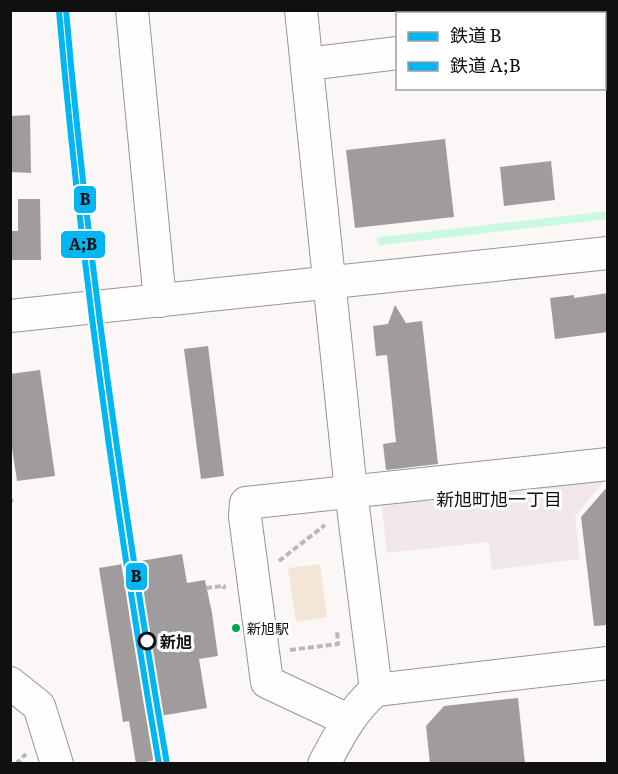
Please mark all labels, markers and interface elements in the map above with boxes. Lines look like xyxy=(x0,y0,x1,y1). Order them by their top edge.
legend xyxy=(396,12,606,90)
text: 鉄道 B xyxy=(450,21,502,48)
text: 鉄道 A;B xyxy=(450,51,521,78)
line badge: B xyxy=(73,185,97,214)
text: B xyxy=(79,186,91,210)
line badge: A;B xyxy=(60,230,106,259)
text: A;B xyxy=(69,231,97,255)
district label: 新旭町旭一丁目 xyxy=(436,485,562,512)
line badge: B xyxy=(125,562,148,591)
text: B xyxy=(130,563,142,587)
place label: 新旭駅 xyxy=(247,618,289,638)
marker: 新旭駅 xyxy=(230,622,242,634)
place label: 新旭 xyxy=(160,629,192,653)
marker: 新旭 xyxy=(138,632,156,650)

